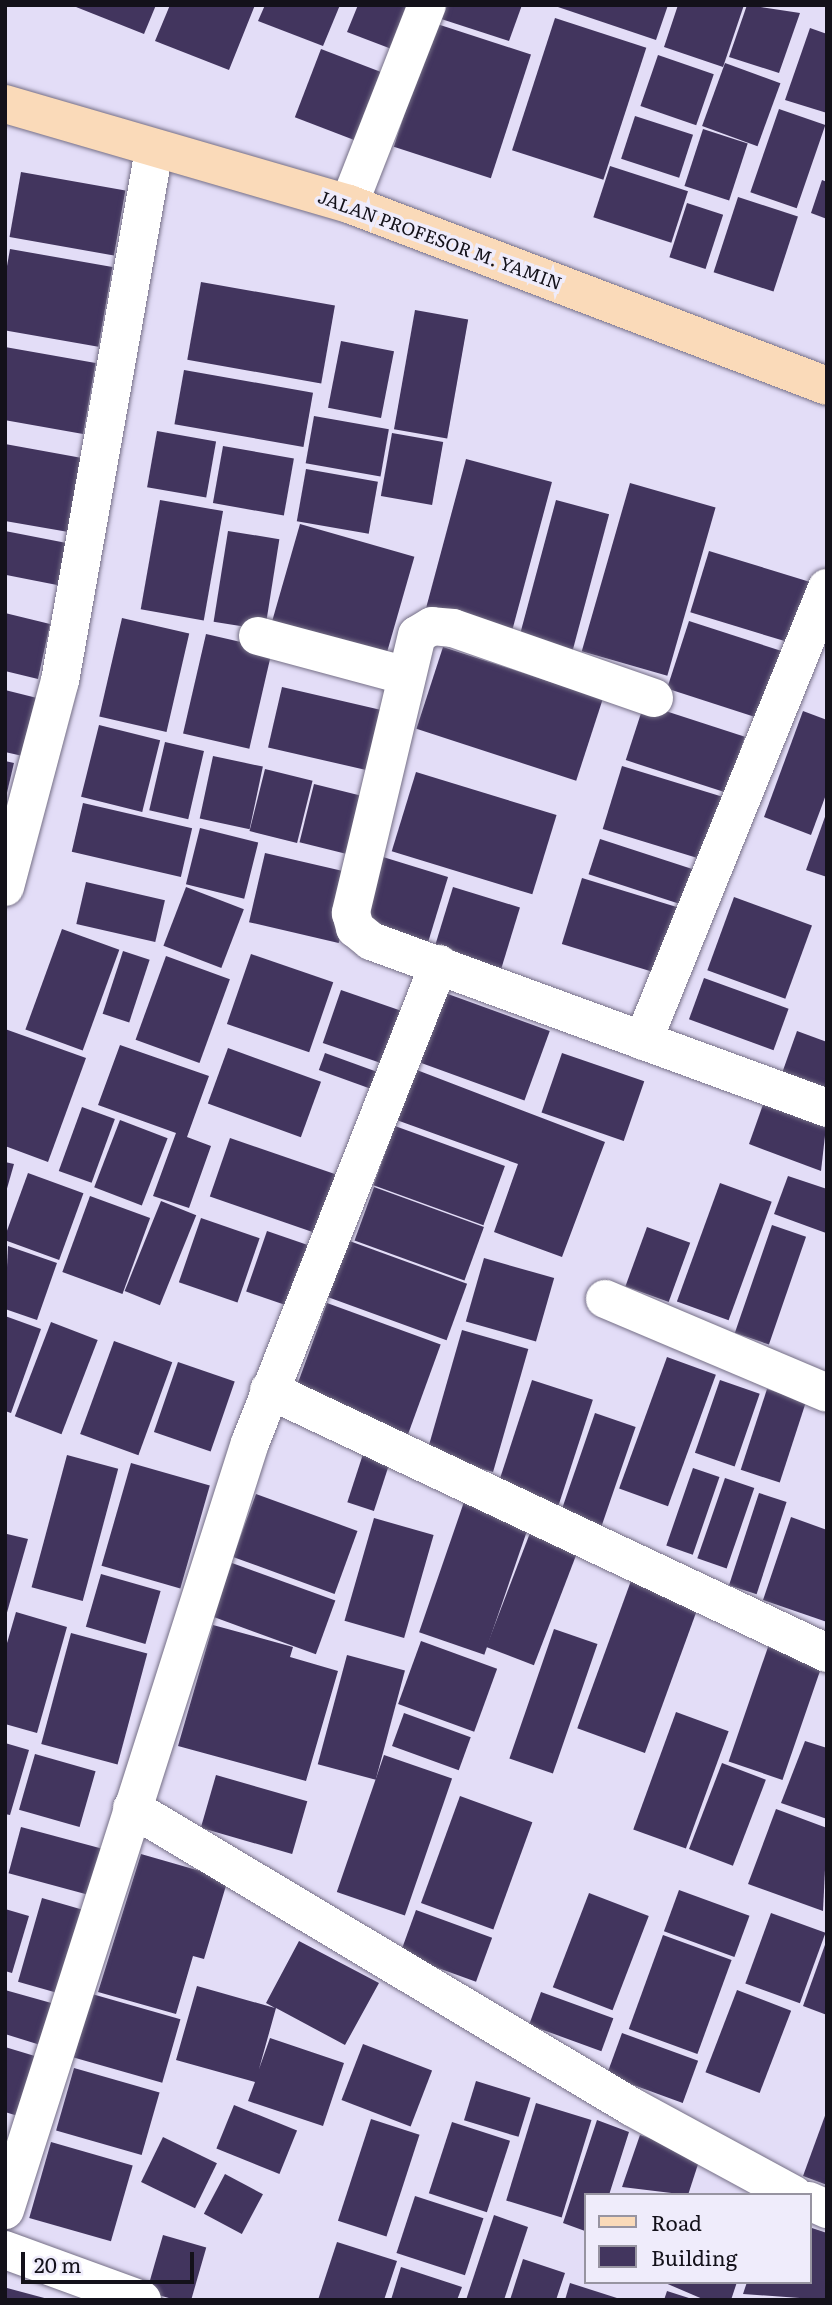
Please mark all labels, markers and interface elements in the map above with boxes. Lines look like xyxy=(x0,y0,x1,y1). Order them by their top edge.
street label: JALAN PROFESOR M. YAMIN xyxy=(315,186,565,294)
legend xyxy=(584,2193,811,2284)
text: Road xyxy=(651,2206,702,2237)
scale bar xyxy=(24,2238,198,2282)
text: Building xyxy=(651,2241,737,2272)
text: 20 m xyxy=(34,2248,81,2279)

